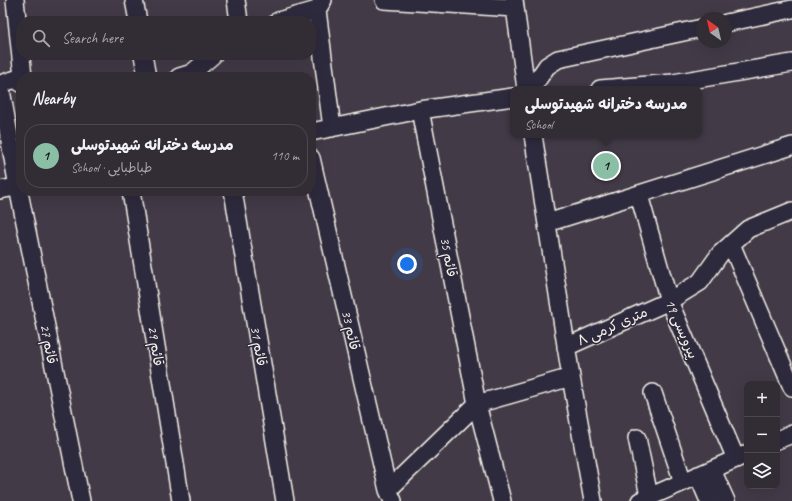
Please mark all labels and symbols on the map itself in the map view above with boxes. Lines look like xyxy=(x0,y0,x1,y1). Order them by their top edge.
north arrow xyxy=(696,12,732,48)
pin: 1 xyxy=(593,151,619,181)
street label: قائم 35 xyxy=(434,236,461,279)
your location xyxy=(397,254,417,274)
street label: پیرویسی 19 xyxy=(661,297,702,362)
street label: ۸ متری کرمی xyxy=(574,303,650,349)
street label: قائم 33 xyxy=(336,309,363,352)
street label: قائم 27 xyxy=(34,323,61,366)
street label: قائم 29 xyxy=(142,325,167,368)
street label: قائم 31 xyxy=(245,325,270,368)

